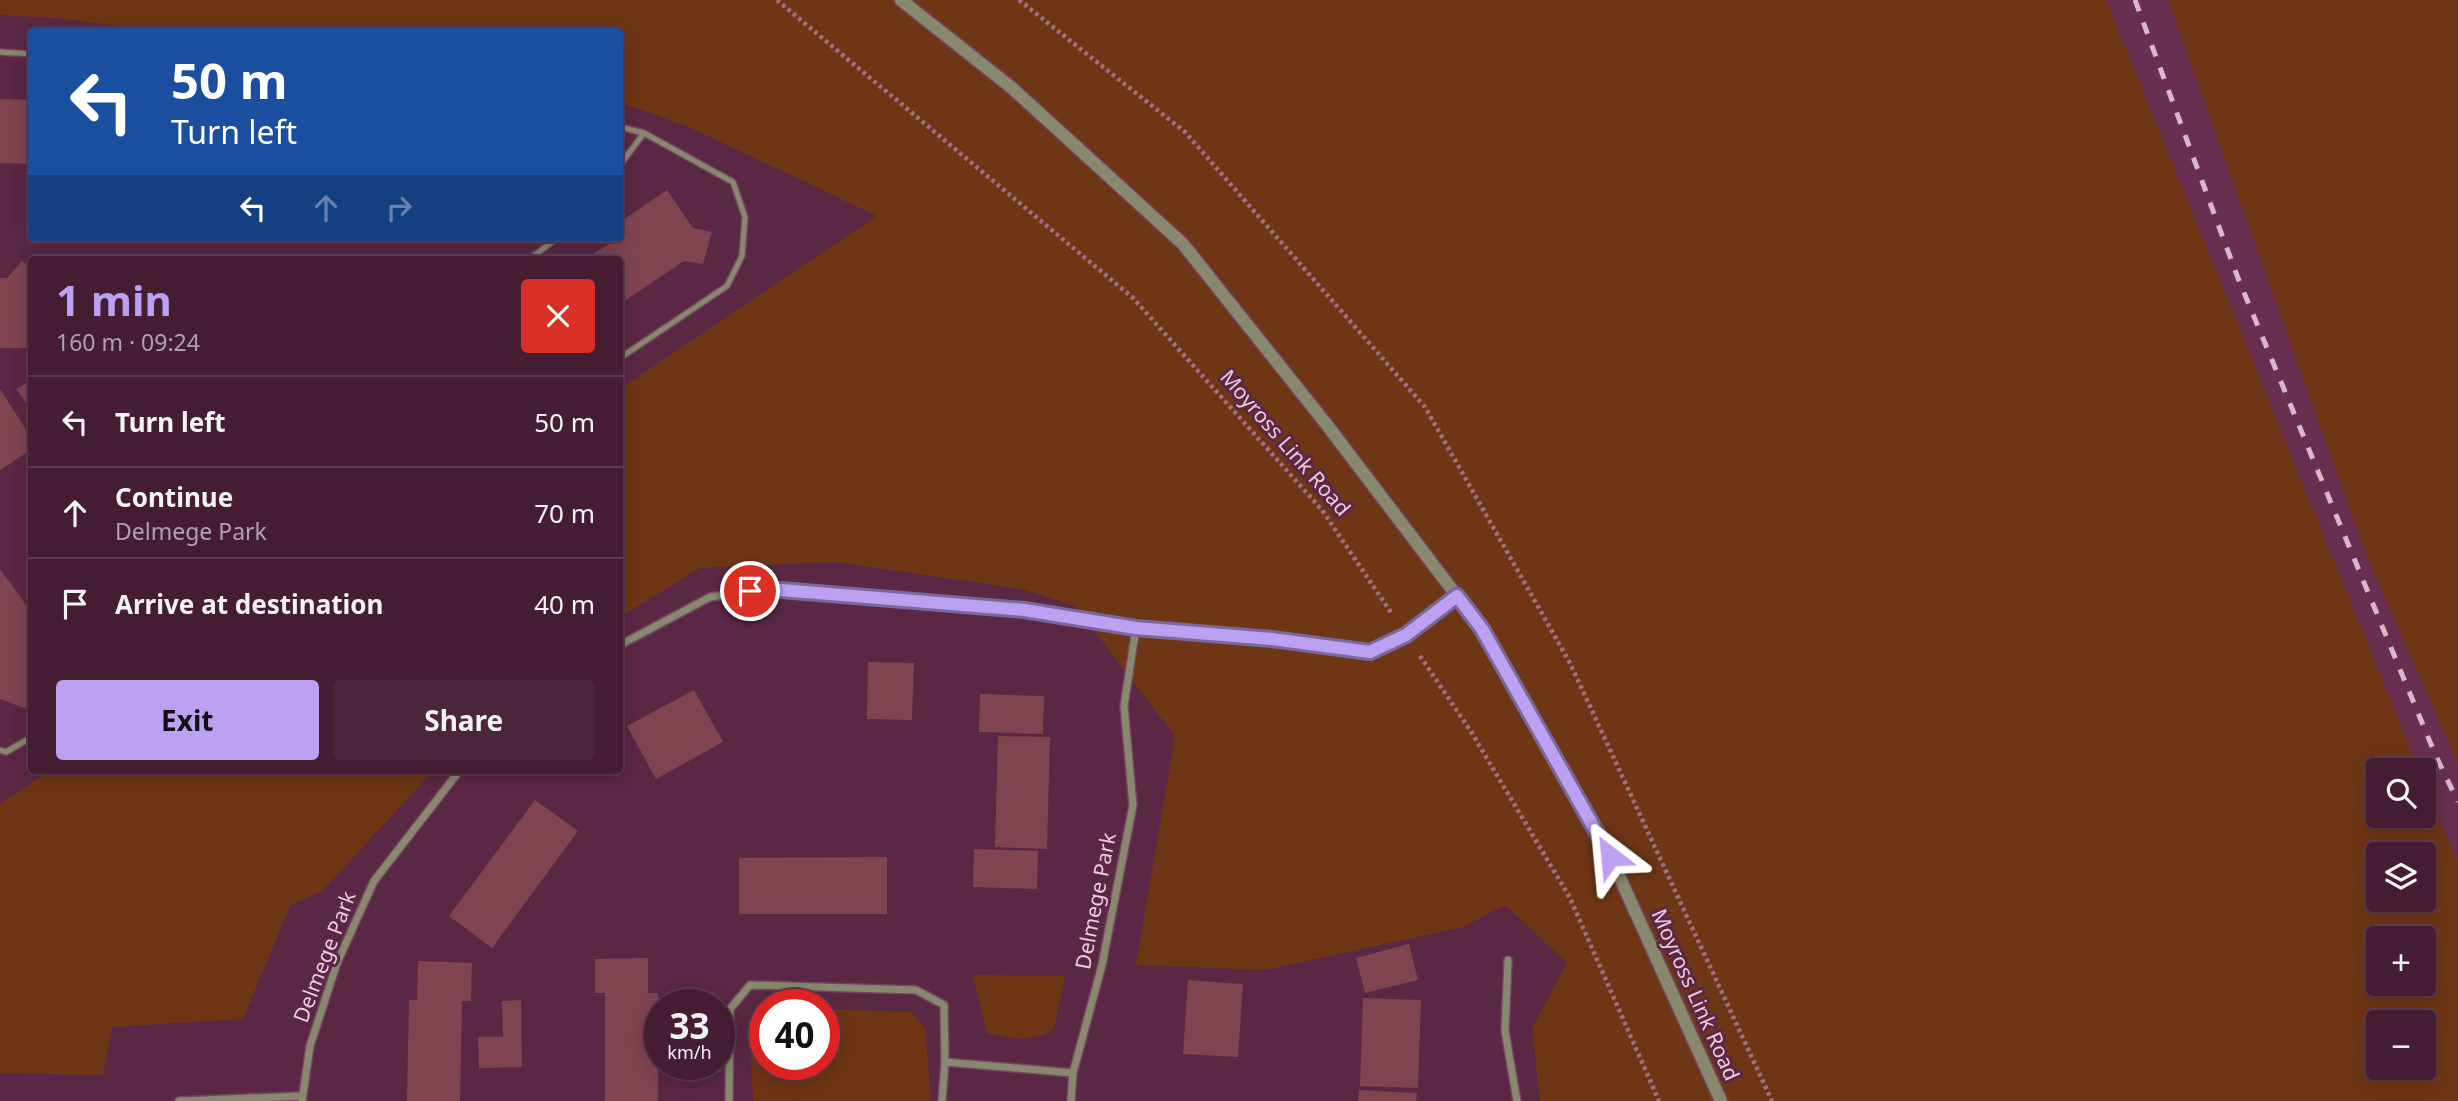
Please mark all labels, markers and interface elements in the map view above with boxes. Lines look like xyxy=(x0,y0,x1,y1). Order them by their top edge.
text: 50 m xyxy=(171,47,288,113)
icon: left xyxy=(56,56,147,147)
text: Turn left xyxy=(171,110,297,153)
icon: left xyxy=(234,189,272,227)
icon: ahead xyxy=(307,189,345,227)
icon: right xyxy=(380,189,418,227)
text: 1 min xyxy=(56,271,172,328)
button: close xyxy=(521,279,595,353)
text: 160 m · 09:24 xyxy=(56,326,200,358)
street label: Moyross Link Road xyxy=(1214,363,1357,521)
icon: left xyxy=(56,403,94,441)
text: Turn left xyxy=(115,404,226,440)
text: 50 m xyxy=(534,404,595,440)
text: Continue xyxy=(115,479,233,515)
icon: ahead xyxy=(56,494,94,532)
text: 70 m xyxy=(534,495,595,531)
text: Delmege Park xyxy=(115,515,267,547)
pin xyxy=(720,561,780,621)
icon: arrive xyxy=(731,572,769,610)
icon: arrive xyxy=(56,585,94,623)
text: Arrive at destination xyxy=(115,586,384,622)
text: 40 m xyxy=(534,586,595,622)
button: Exit xyxy=(56,680,319,760)
button: Share xyxy=(333,680,595,760)
map controls xyxy=(2366,758,2436,1080)
button: search xyxy=(2366,758,2436,828)
position arrow xyxy=(1573,819,1647,893)
street label: Delmege Park xyxy=(1068,829,1122,972)
button: layers xyxy=(2366,842,2436,912)
street label: Delmege Park xyxy=(286,886,362,1026)
street label: Moyross Link Road xyxy=(1645,904,1746,1085)
button: + xyxy=(2366,926,2436,996)
speed limit sign: 40 xyxy=(749,989,840,1080)
text: 33 xyxy=(669,1002,710,1049)
button: − xyxy=(2366,1010,2436,1080)
text: km/h xyxy=(667,1040,712,1064)

